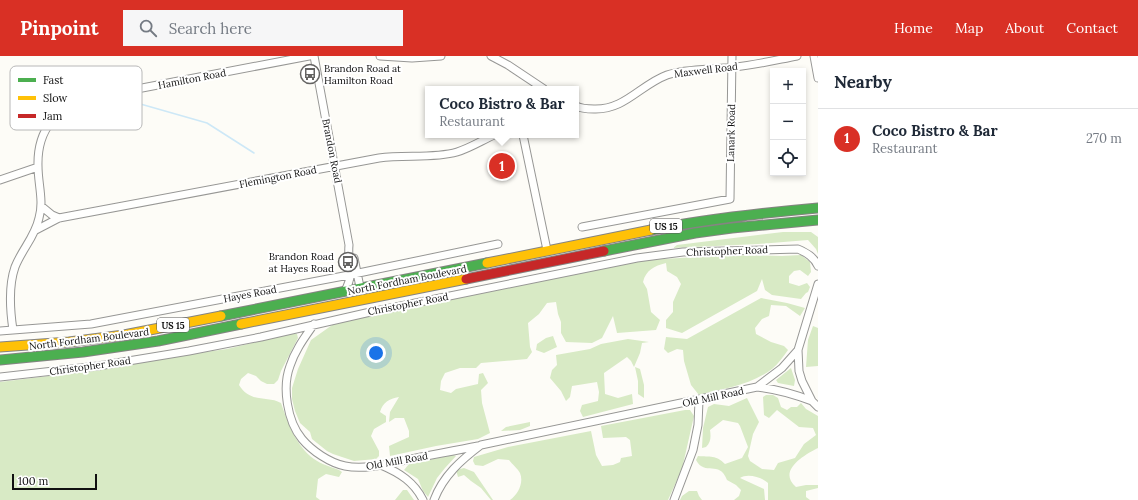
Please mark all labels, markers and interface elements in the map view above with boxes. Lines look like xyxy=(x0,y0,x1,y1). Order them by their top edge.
search box xyxy=(123,10,403,46)
text: Pinpoint xyxy=(20,16,99,40)
icon: search xyxy=(137,17,159,39)
text: Search here xyxy=(169,19,252,38)
text: Home xyxy=(894,19,933,37)
text: Map xyxy=(955,19,983,37)
text: About xyxy=(1005,19,1044,37)
text: Contact xyxy=(1066,19,1118,37)
street label: Maxwell Road xyxy=(673,60,739,80)
place label: Brandon Road at Hamilton Road xyxy=(324,62,401,87)
bus stop icon: Brandon Road at Hamilton Road xyxy=(299,63,321,85)
legend xyxy=(10,66,142,130)
street label: Hamilton Road xyxy=(157,66,227,92)
map controls xyxy=(770,68,806,176)
button: + xyxy=(770,68,806,104)
text: Nearby xyxy=(834,71,892,93)
text: Fast xyxy=(43,73,64,87)
popup xyxy=(425,86,579,138)
text: Slow xyxy=(43,91,68,105)
text: Coco Bistro & Bar xyxy=(439,94,565,113)
street label: Lanark Road xyxy=(724,104,738,162)
button: − xyxy=(770,104,806,140)
text: Jam xyxy=(42,109,63,123)
text: Restaurant xyxy=(439,113,505,130)
street label: Brandon Road xyxy=(319,118,345,184)
text: Coco Bistro & Bar xyxy=(872,121,998,140)
text: 1 xyxy=(844,130,850,147)
text: 270 m xyxy=(1086,130,1122,147)
button: locate xyxy=(770,140,806,176)
text: Restaurant xyxy=(872,140,938,157)
pin: 1 xyxy=(489,151,515,181)
street label: Flemington Road xyxy=(238,163,318,191)
road number: US 15 xyxy=(650,219,682,233)
street label: Christopher Road xyxy=(686,243,768,259)
place label: Brandon Road at Hayes Road xyxy=(269,250,334,275)
bus stop icon: Brandon Road at Hayes Road xyxy=(337,251,359,273)
street label: North Fordham Boulevard xyxy=(346,262,468,298)
street label: Hayes Road xyxy=(222,282,278,306)
street label: Christopher Road xyxy=(367,290,450,318)
road number: US 15 xyxy=(157,318,189,332)
street label: North Fordham Boulevard xyxy=(28,325,150,353)
your location xyxy=(366,343,386,363)
street label: Christopher Road xyxy=(48,354,132,378)
street label: Old Mill Road xyxy=(681,384,745,410)
street label: Old Mill Road xyxy=(365,449,429,473)
scale bar xyxy=(12,472,97,491)
text: 100 m xyxy=(18,474,48,488)

